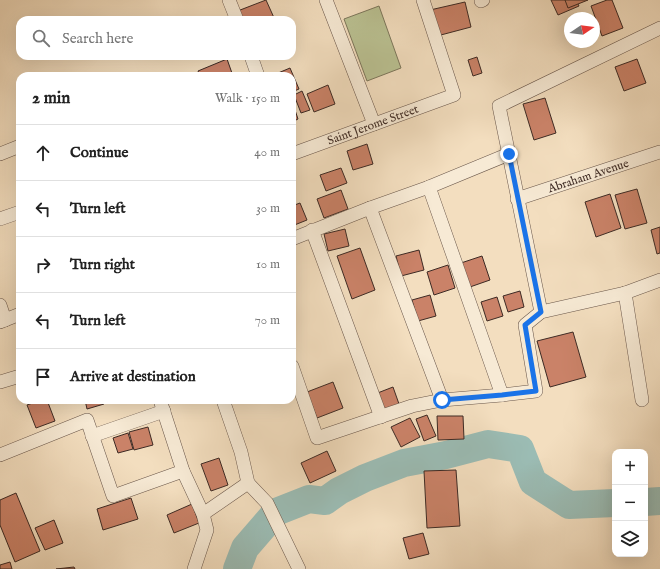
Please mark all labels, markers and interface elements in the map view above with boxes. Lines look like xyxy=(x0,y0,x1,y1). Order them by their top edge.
north arrow xyxy=(564,12,600,48)
search box xyxy=(16,16,296,60)
icon: search xyxy=(30,27,52,49)
text: Search here xyxy=(62,29,133,48)
text: 2 min xyxy=(32,88,70,109)
text: Walk · 150 m xyxy=(215,90,280,107)
street label: Saint Jerome Street xyxy=(325,102,421,148)
icon: ahead xyxy=(32,142,54,164)
text: Continue xyxy=(70,143,128,162)
text: 40 m xyxy=(254,144,280,161)
route end xyxy=(500,145,518,163)
street label: Abraham Avenue xyxy=(545,156,631,197)
icon: left xyxy=(32,198,54,220)
text: Turn left xyxy=(70,199,126,218)
text: 30 m xyxy=(256,200,280,217)
icon: right xyxy=(32,254,54,276)
text: Turn right xyxy=(70,255,135,274)
text: 10 m xyxy=(256,256,280,273)
icon: left xyxy=(32,310,54,332)
text: Turn left xyxy=(70,311,126,330)
text: 70 m xyxy=(255,312,280,329)
icon: arrive xyxy=(32,366,54,388)
text: Arrive at destination xyxy=(70,367,196,386)
route start xyxy=(433,391,451,409)
map controls xyxy=(612,449,648,557)
button: + xyxy=(612,449,648,485)
button: − xyxy=(612,485,648,521)
button: layers xyxy=(612,521,648,557)

